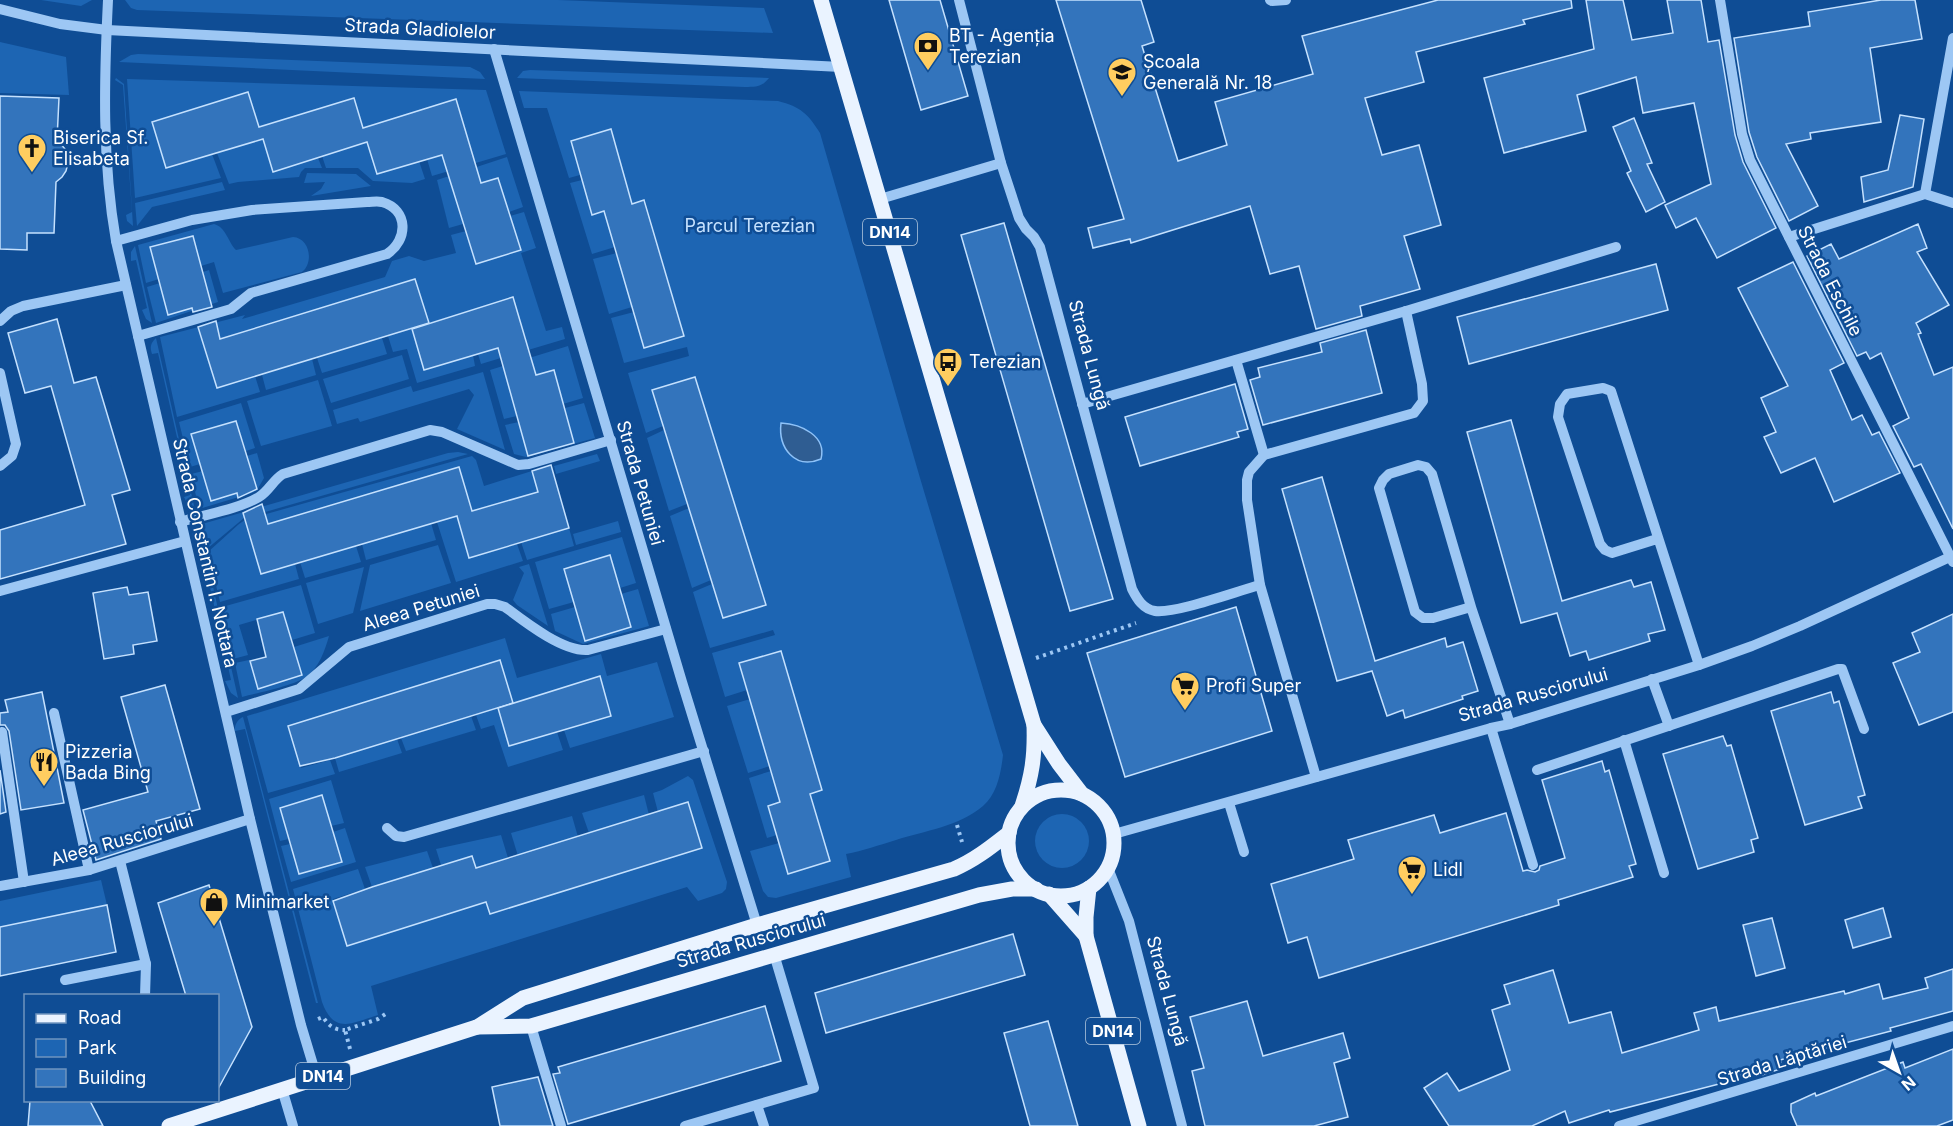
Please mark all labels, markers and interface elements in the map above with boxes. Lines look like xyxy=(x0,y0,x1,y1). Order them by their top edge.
street label: Strada Gladiolelor xyxy=(344,14,496,43)
place label: BT - Agenția Terezian xyxy=(949,25,1055,67)
bank icon: BT - Agenția Terezian xyxy=(912,30,944,72)
place label: Școala Generală Nr. 18 xyxy=(1143,51,1272,93)
school or university icon: Școala Generală Nr. 18 xyxy=(1106,56,1138,98)
place label: Biserica Sf. Elisabeta xyxy=(53,127,149,169)
church icon: Biserica Sf. Elisabeta xyxy=(16,132,48,174)
park label: Parcul Terezian xyxy=(685,215,815,236)
road number: DN14 xyxy=(863,219,917,245)
street label: Strada Eschile xyxy=(1794,222,1867,339)
street label: Strada Lungă xyxy=(1065,298,1114,412)
bus stop icon: Terezian xyxy=(932,346,964,388)
place label: Terezian xyxy=(969,351,1041,372)
street label: Strada Petuniei xyxy=(613,418,668,548)
street label: Strada Constantin I. Nottara xyxy=(169,436,242,670)
street label: Aleea Petuniei xyxy=(360,580,482,635)
street label: Strada Rusciorului xyxy=(1456,663,1610,726)
supermarket icon: Profi Super xyxy=(1169,670,1201,712)
place label: Profi Super xyxy=(1206,675,1302,696)
place label: Pizzeria Bada Bing xyxy=(65,741,151,783)
restaurant icon: Pizzeria Bada Bing xyxy=(28,746,60,788)
street label: Aleea Rusciorului xyxy=(48,809,195,870)
supermarket icon: Lidl xyxy=(1396,854,1428,896)
place label: Lidl xyxy=(1433,859,1463,880)
shop icon: Minimarket xyxy=(198,886,230,928)
place label: Minimarket xyxy=(235,891,330,912)
street label: Strada Rusciorului xyxy=(674,909,828,972)
street label: Strada Lungă xyxy=(1143,934,1192,1048)
legend xyxy=(24,994,219,1102)
text: Road xyxy=(78,1007,121,1028)
road number: DN14 xyxy=(1086,1018,1140,1044)
street label: Strada Lăptăriei xyxy=(1715,1031,1849,1090)
text: Park xyxy=(78,1037,117,1058)
north arrow xyxy=(1869,1042,1929,1102)
road number: DN14 xyxy=(296,1063,350,1089)
text: Building xyxy=(78,1067,146,1088)
text: N xyxy=(1898,1072,1920,1095)

